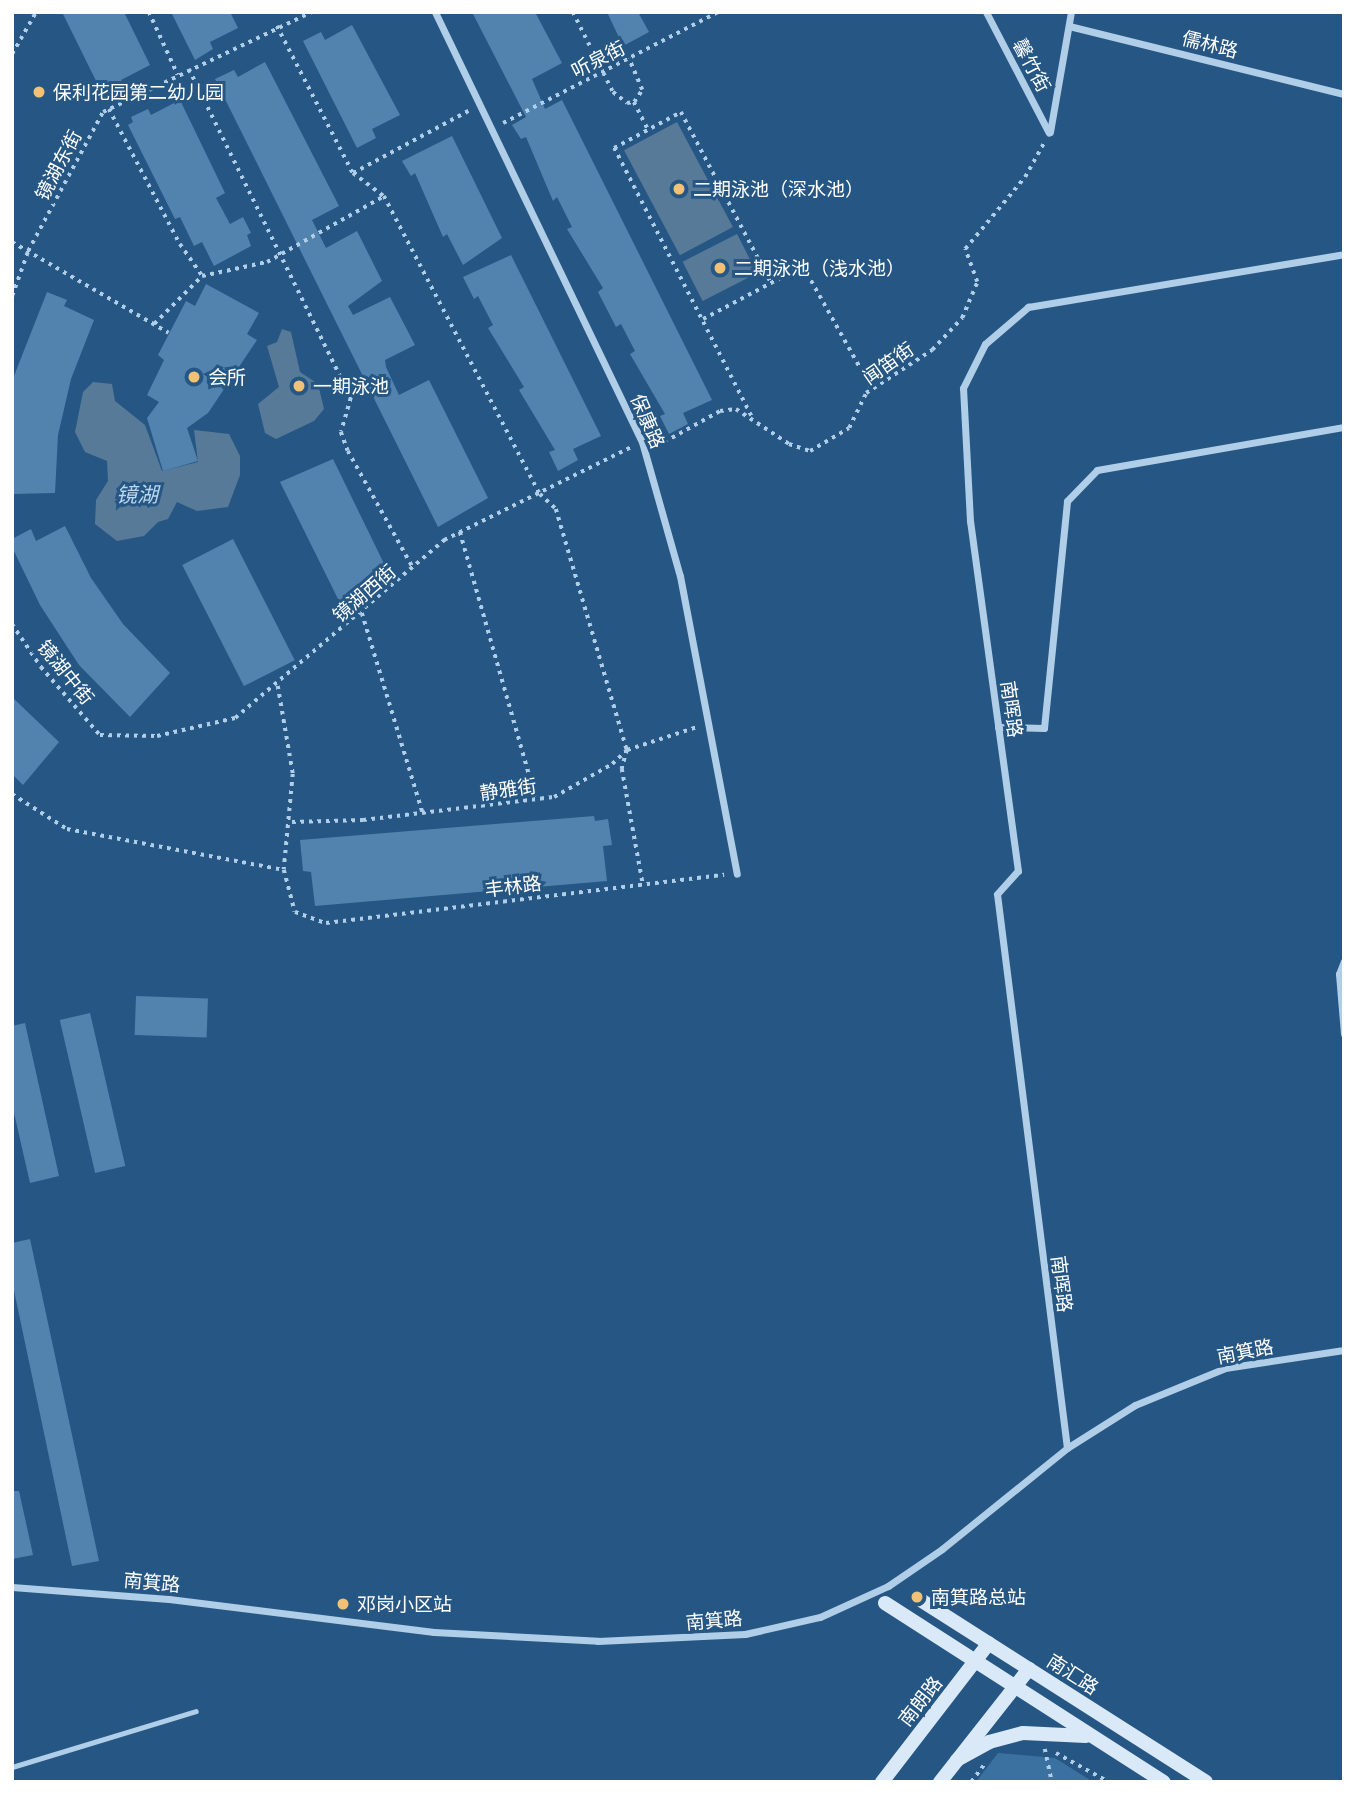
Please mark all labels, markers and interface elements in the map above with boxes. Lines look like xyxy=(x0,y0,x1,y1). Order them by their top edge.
street label: 儒林路 xyxy=(1180,26,1240,62)
street label: 馨竹街 xyxy=(1009,34,1055,96)
street label: 听泉街 xyxy=(567,36,629,82)
place label: 保利花园第二幼儿园 xyxy=(53,81,224,103)
marker: 保利花园第二幼儿园 xyxy=(31,84,47,100)
street label: 镜湖东街 xyxy=(30,126,86,204)
place label: 二期泳池（深水池） xyxy=(693,178,864,200)
marker: 二期泳池（深水池） xyxy=(671,181,687,197)
place label: 二期泳池（浅水池） xyxy=(734,257,905,279)
marker: 二期泳池（浅水池） xyxy=(712,260,728,276)
street label: 闻笛街 xyxy=(858,337,918,389)
place label: 会所 xyxy=(208,366,246,388)
marker: 会所 xyxy=(186,369,202,385)
place label: 一期泳池 xyxy=(313,375,389,397)
marker: 一期泳池 xyxy=(291,378,307,394)
street label: 保康路 xyxy=(626,390,670,452)
water label: 镜湖 xyxy=(116,481,158,507)
street label: 镜湖西街 xyxy=(328,559,400,627)
street label: 镜湖中街 xyxy=(33,635,99,709)
street label: 南晖路 xyxy=(997,679,1027,739)
street label: 静雅街 xyxy=(478,774,538,804)
street label: 丰林路 xyxy=(483,871,543,901)
street label: 南晖路 xyxy=(1047,1254,1077,1314)
street label: 南箕路 xyxy=(1215,1334,1275,1368)
street label: 南箕路 xyxy=(123,1568,181,1596)
place label: 南箕路总站 xyxy=(931,1586,1026,1608)
marker: 南箕路总站 xyxy=(909,1589,925,1605)
place label: 邓岗小区站 xyxy=(357,1593,452,1615)
marker: 邓岗小区站 xyxy=(335,1596,351,1612)
street label: 南箕路 xyxy=(685,1606,743,1634)
street label: 南汇路 xyxy=(1043,1649,1103,1699)
street label: 南朗路 xyxy=(893,1672,947,1730)

